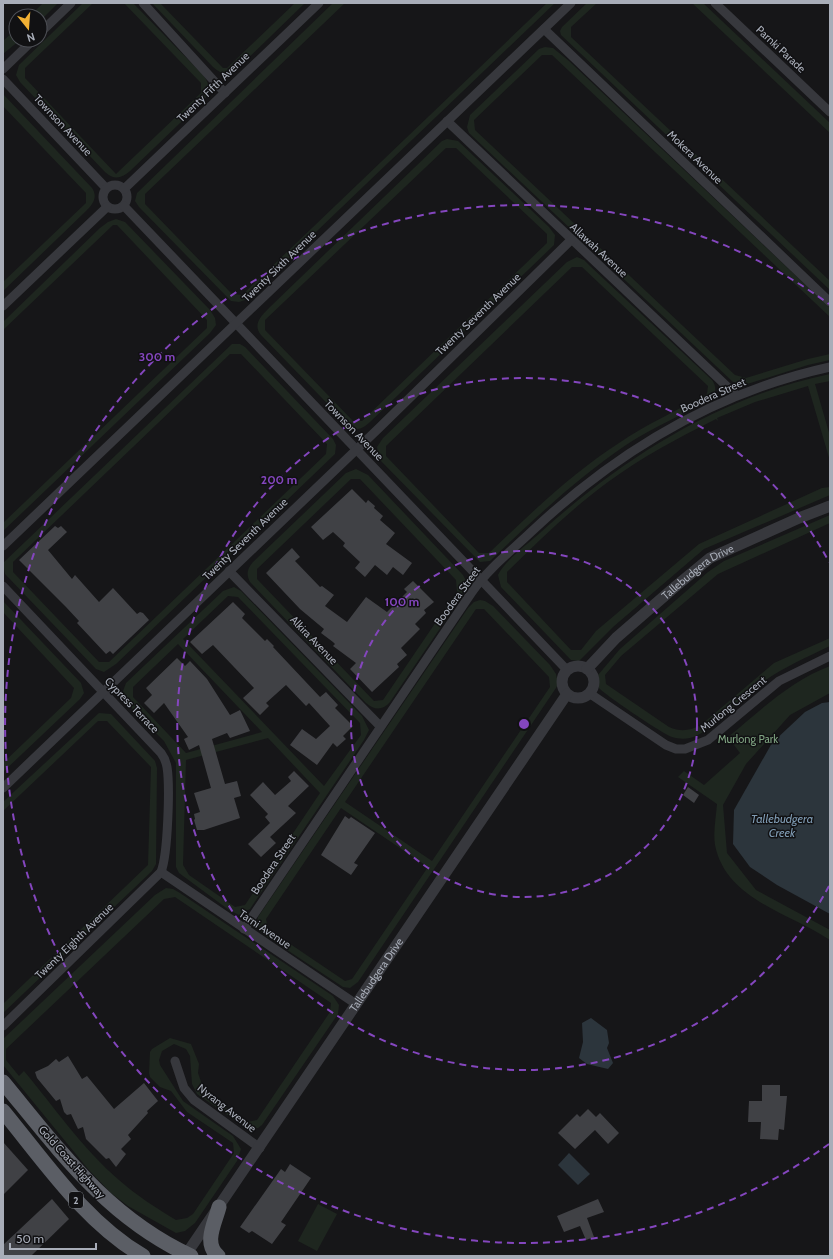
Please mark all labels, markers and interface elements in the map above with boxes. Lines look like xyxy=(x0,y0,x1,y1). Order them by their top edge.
north arrow xyxy=(8,8,48,48)
street label: Parnki Parade xyxy=(753,23,809,76)
text: N xyxy=(25,30,37,45)
street label: Twenty Fifth Avenue xyxy=(174,49,252,125)
street label: Townson Avenue xyxy=(31,91,95,159)
street label: Mokera Avenue xyxy=(665,127,726,187)
street label: Allawah Avenue xyxy=(567,220,631,280)
street label: Twenty Sixth Avenue xyxy=(239,227,319,305)
street label: Twenty Seventh Avenue xyxy=(433,270,524,358)
text: 300 m xyxy=(139,349,175,364)
street label: Boodera Street xyxy=(678,374,748,416)
street label: Townson Avenue xyxy=(321,397,387,464)
text: 200 m xyxy=(261,472,297,487)
street label: Twenty Seventh Avenue xyxy=(200,495,291,583)
street label: Tallebudgera Drive xyxy=(659,541,736,602)
street label: Boodera Street xyxy=(431,563,483,628)
text: 100 m xyxy=(385,594,419,609)
street label: Alkira Avenue xyxy=(287,613,341,668)
street label: Murlong Crescent xyxy=(697,673,769,735)
street label: Cypress Terrace xyxy=(102,674,162,736)
centre of rings xyxy=(517,717,531,731)
park label: Murlong Park xyxy=(718,732,778,746)
water label: Tallebudgera Creek xyxy=(751,811,813,840)
street label: Boodera Street xyxy=(248,831,298,897)
street label: Twenty Eighth Avenue xyxy=(32,900,116,982)
street label: Tarni Avenue xyxy=(236,906,294,952)
street label: Tallebudgera Drive xyxy=(346,935,406,1014)
street label: Nyrang Avenue xyxy=(195,1081,260,1136)
street label: Gold Coast Highway xyxy=(36,1123,109,1202)
road number: 2 xyxy=(69,1192,83,1208)
scale bar xyxy=(10,1225,96,1251)
text: 50 m xyxy=(16,1231,44,1246)

